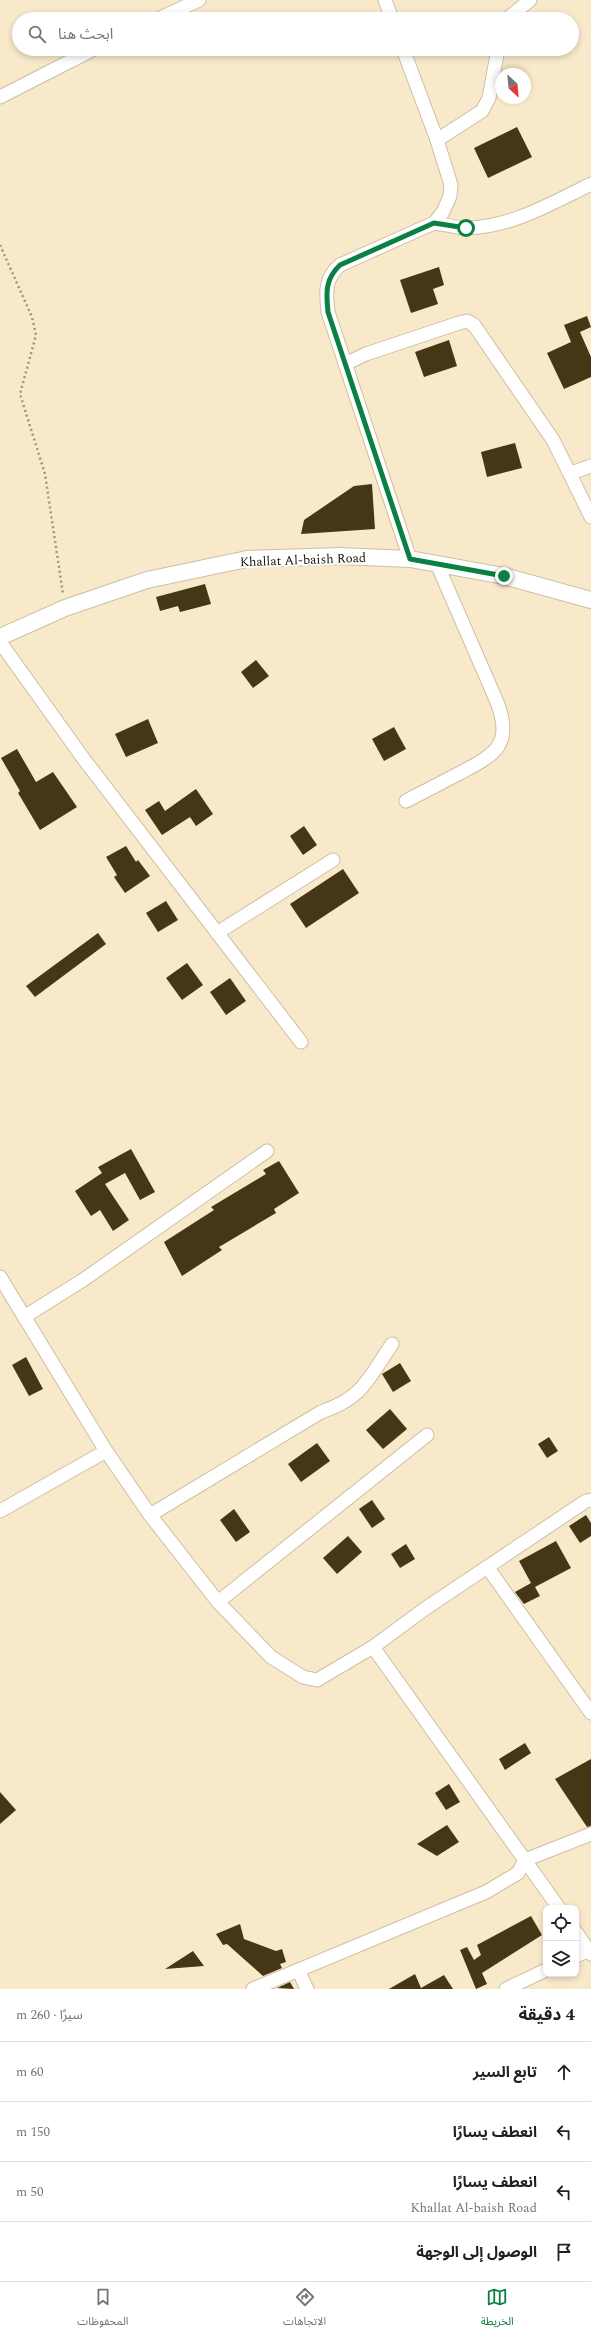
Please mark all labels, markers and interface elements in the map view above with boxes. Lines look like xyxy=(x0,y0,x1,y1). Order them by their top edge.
search box xyxy=(12,12,579,56)
icon: search xyxy=(26,23,48,45)
text: ابحث هنا xyxy=(58,23,113,46)
north arrow xyxy=(495,68,531,104)
route start xyxy=(457,219,475,237)
street label: Khallat Al-baish Road xyxy=(239,548,367,572)
route end xyxy=(495,567,513,585)
map controls xyxy=(543,1905,579,1977)
button: locate xyxy=(543,1905,579,1941)
button: layers xyxy=(543,1941,579,1977)
text: 4 دقيقة xyxy=(518,2002,575,2028)
text: سيرًا · 260 m xyxy=(16,2005,83,2025)
text: تابع السير xyxy=(473,2061,537,2084)
icon: ahead xyxy=(553,2061,575,2083)
text: 60 m xyxy=(16,2062,43,2082)
text: انعطف يسارًا xyxy=(453,2121,537,2144)
icon: left xyxy=(553,2121,575,2143)
text: 150 m xyxy=(16,2122,50,2142)
text: انعطف يسارًا xyxy=(453,2171,537,2194)
icon: left xyxy=(553,2181,575,2203)
text: 50 m xyxy=(16,2182,43,2202)
text: Khallat Al-baish Road xyxy=(410,2198,537,2218)
text: الوصول إلى الوجهة xyxy=(416,2241,537,2264)
icon: arrive xyxy=(553,2241,575,2263)
tab: المحفوظات xyxy=(77,2286,128,2333)
tab: الاتجاهات xyxy=(283,2286,326,2333)
tab: الخريطة xyxy=(481,2286,514,2333)

